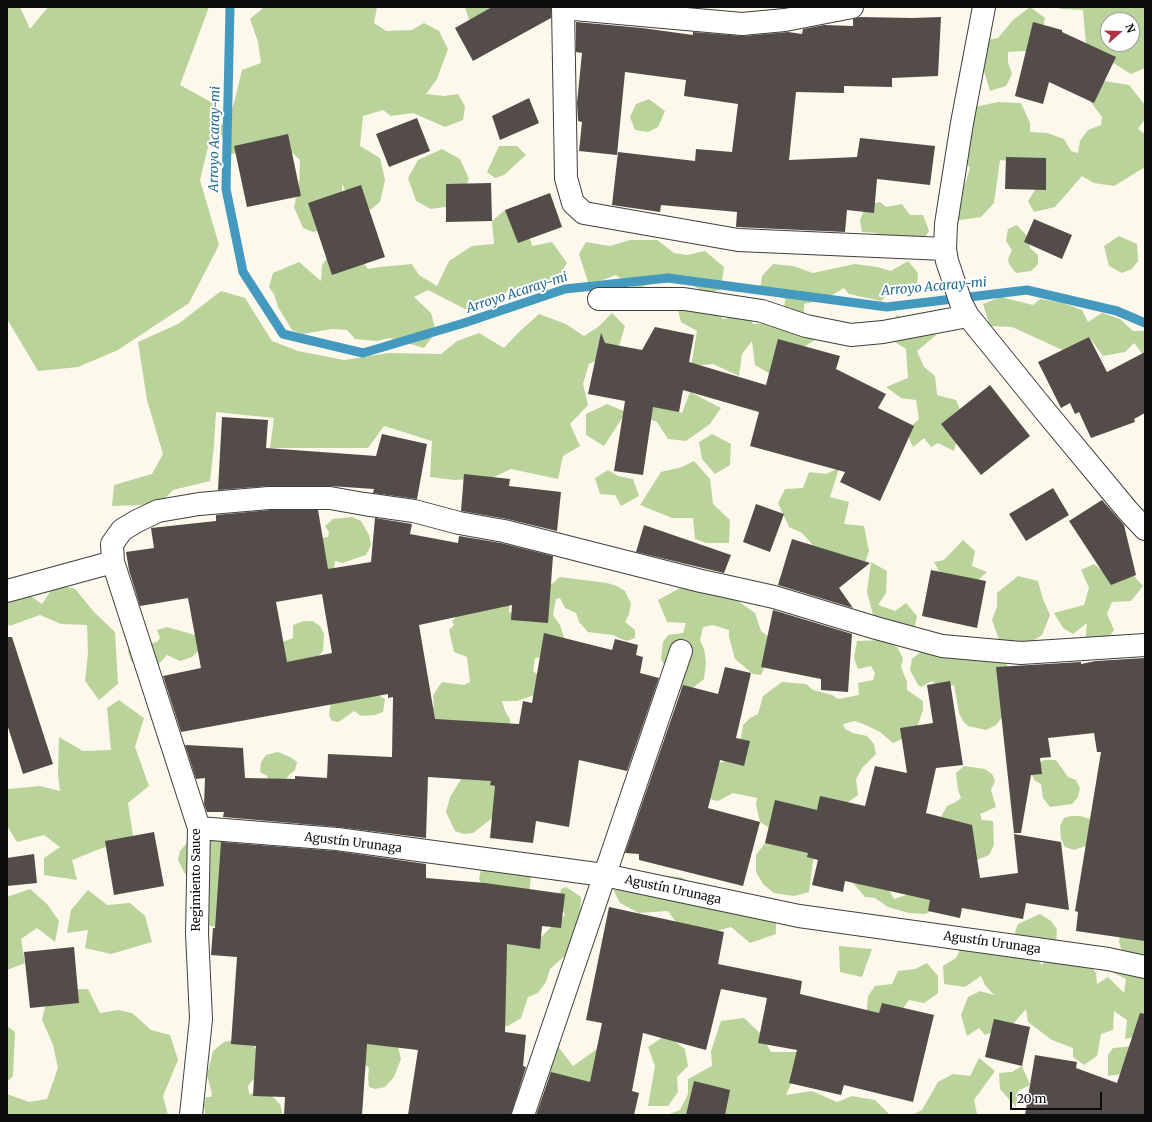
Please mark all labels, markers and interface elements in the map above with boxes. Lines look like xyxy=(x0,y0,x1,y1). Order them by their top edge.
north arrow xyxy=(1100,12,1140,52)
text: N xyxy=(1122,22,1138,35)
water label: Arroyo Acaray-mi xyxy=(206,86,224,192)
water label: Arroyo Acaray-mi xyxy=(464,269,570,317)
water label: Arroyo Acaray-mi xyxy=(881,275,987,299)
street label: Regimiento Sauce xyxy=(190,828,204,932)
street label: Agustín Urunaga xyxy=(303,830,403,856)
street label: Agustín Urunaga xyxy=(624,873,722,907)
street label: Agustín Urunaga xyxy=(942,929,1042,957)
scale bar xyxy=(1012,1084,1104,1110)
text: 20 m xyxy=(1017,1091,1046,1106)

